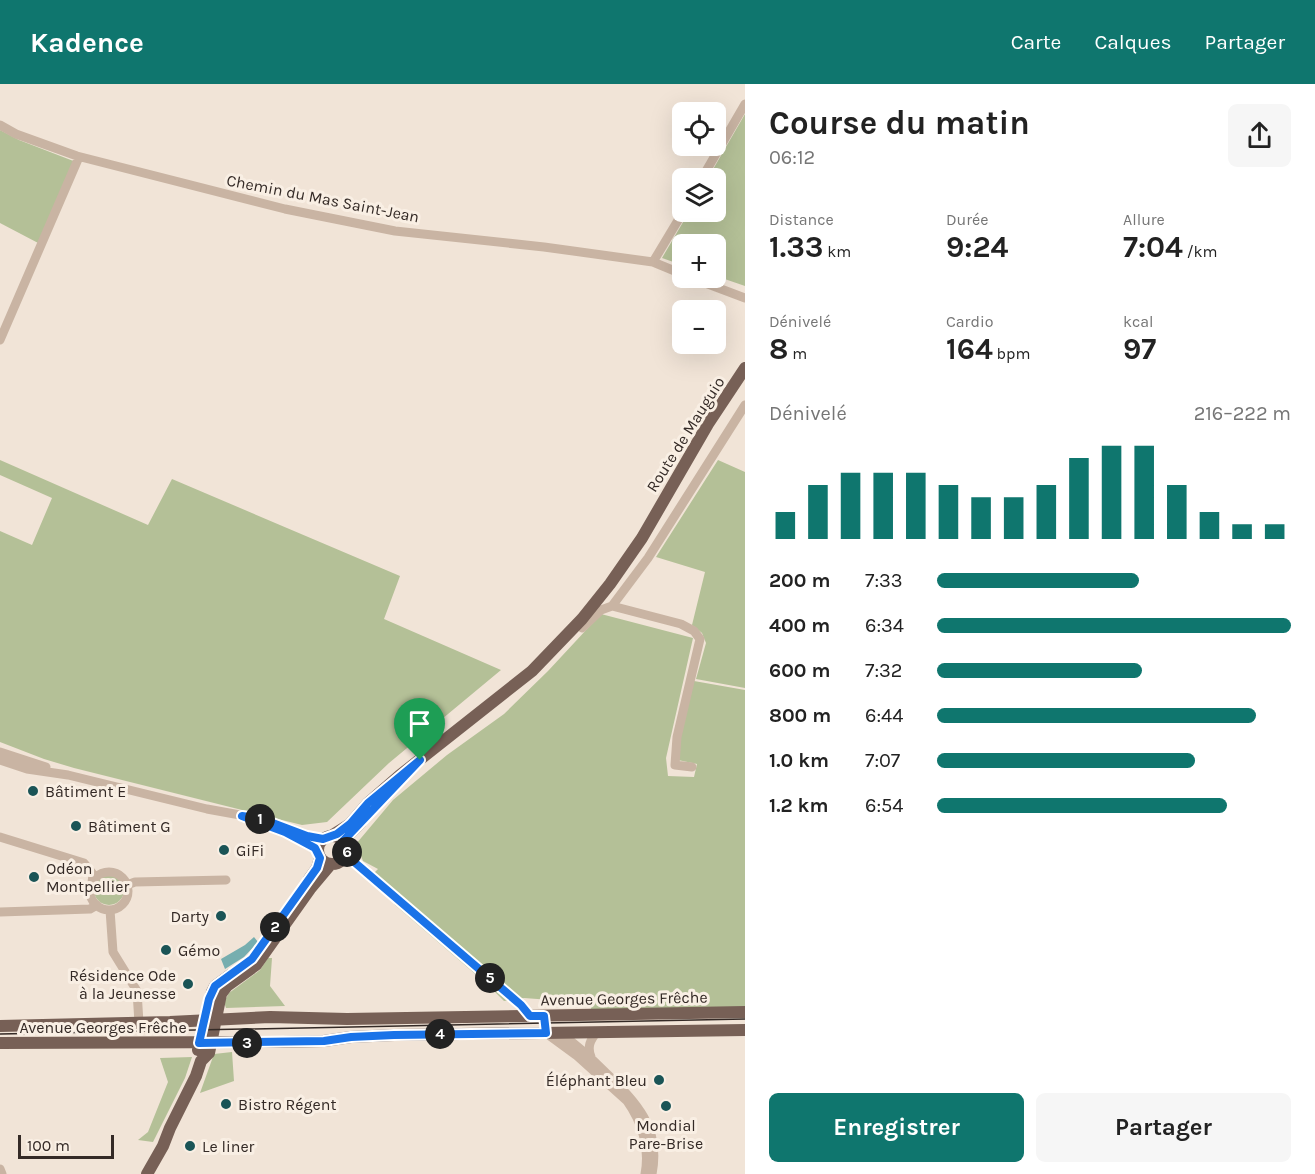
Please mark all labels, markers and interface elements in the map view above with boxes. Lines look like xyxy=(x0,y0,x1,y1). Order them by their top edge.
text: Kadence xyxy=(30,26,144,59)
text: Carte xyxy=(1011,30,1061,54)
text: Calques xyxy=(1094,30,1172,54)
text: Partager xyxy=(1205,30,1285,54)
map controls xyxy=(672,102,726,354)
button: locate xyxy=(672,102,726,156)
text: Course du matin xyxy=(769,104,1030,142)
button: share xyxy=(1228,104,1291,167)
text: 06:12 xyxy=(769,146,815,169)
button: layers xyxy=(672,168,726,222)
street label: Chemin du Mas Saint-Jean xyxy=(225,170,421,227)
text: Distance xyxy=(769,210,834,229)
text: Durée xyxy=(946,210,988,229)
text: Allure xyxy=(1123,210,1165,229)
text: 1.33 xyxy=(769,229,823,265)
text: 9:24 xyxy=(946,229,1008,265)
text: 7:04 xyxy=(1123,229,1183,265)
button: + xyxy=(672,234,726,288)
text: km xyxy=(823,242,851,261)
text: /km xyxy=(1183,242,1218,261)
button: − xyxy=(672,300,726,354)
text: Dénivelé xyxy=(769,312,831,331)
text: Cardio xyxy=(946,312,993,331)
text: kcal xyxy=(1123,312,1154,331)
text: 8 xyxy=(769,331,788,367)
text: 164 xyxy=(946,331,993,367)
text: 97 xyxy=(1123,331,1156,367)
text: m xyxy=(788,344,807,363)
text: bpm xyxy=(993,344,1030,363)
street label: Route de Mauguio xyxy=(642,373,728,495)
text: Dénivelé xyxy=(769,402,847,425)
text: 216–222 m xyxy=(1194,402,1291,425)
text: 200 m xyxy=(769,569,830,592)
text: 7:33 xyxy=(865,569,903,592)
text: 400 m xyxy=(769,614,830,637)
text: 6:34 xyxy=(865,614,904,637)
text: 600 m xyxy=(769,659,830,682)
text: 7:32 xyxy=(865,659,902,682)
pin xyxy=(394,698,445,760)
text: 800 m xyxy=(769,704,831,727)
text: 6:44 xyxy=(865,704,903,727)
icon: arrive xyxy=(403,707,436,740)
text: 1.0 km xyxy=(769,749,829,772)
text: 7:07 xyxy=(865,749,900,772)
place label: Bâtiment E xyxy=(45,782,126,801)
marker: Bâtiment E xyxy=(26,784,40,798)
text: 1.2 km xyxy=(769,794,828,817)
text: 6:54 xyxy=(865,794,904,817)
pin: 1 xyxy=(245,804,275,834)
text: 1 xyxy=(257,809,263,828)
place label: Bâtiment G xyxy=(88,817,171,836)
marker: Bâtiment G xyxy=(69,819,83,833)
pin: 6 xyxy=(332,837,362,867)
place label: GiFi xyxy=(236,841,264,860)
text: 6 xyxy=(342,842,352,861)
marker: GiFi xyxy=(217,843,231,857)
place label: Odéon Montpellier xyxy=(46,859,129,896)
marker: Odéon Montpellier xyxy=(27,870,41,884)
place label: Darty xyxy=(170,907,210,926)
marker: Darty xyxy=(214,909,228,923)
pin: 2 xyxy=(260,912,290,942)
text: 2 xyxy=(270,917,280,936)
place label: Gémo xyxy=(178,941,220,960)
marker: Gémo xyxy=(159,943,173,957)
pin: 5 xyxy=(475,963,505,993)
place label: Résidence Ode à la Jeunesse xyxy=(69,966,176,1003)
text: 5 xyxy=(485,968,495,987)
marker: Résidence Ode à la Jeunesse xyxy=(181,977,195,991)
street label: Avenue Georges Frêche xyxy=(540,988,708,1009)
street label: Avenue Georges Frêche xyxy=(19,1018,187,1037)
pin: 4 xyxy=(425,1019,455,1049)
text: 4 xyxy=(435,1024,445,1043)
pin: 3 xyxy=(232,1028,262,1058)
text: 3 xyxy=(242,1033,252,1052)
place label: Éléphant Bleu xyxy=(546,1071,647,1090)
marker: Éléphant Bleu xyxy=(652,1073,666,1087)
button: Enregistrer xyxy=(769,1093,1024,1162)
button: Partager xyxy=(1036,1093,1291,1162)
place label: Bistro Régent xyxy=(238,1095,336,1114)
marker: Bistro Régent xyxy=(219,1097,233,1111)
marker: Mondial Pare-Brise xyxy=(659,1099,673,1113)
place label: Mondial Pare-Brise xyxy=(629,1116,703,1153)
scale bar xyxy=(18,1132,114,1160)
text: 100 m xyxy=(27,1136,70,1155)
place label: Le liner xyxy=(202,1137,255,1156)
marker: Le liner xyxy=(183,1139,197,1153)

